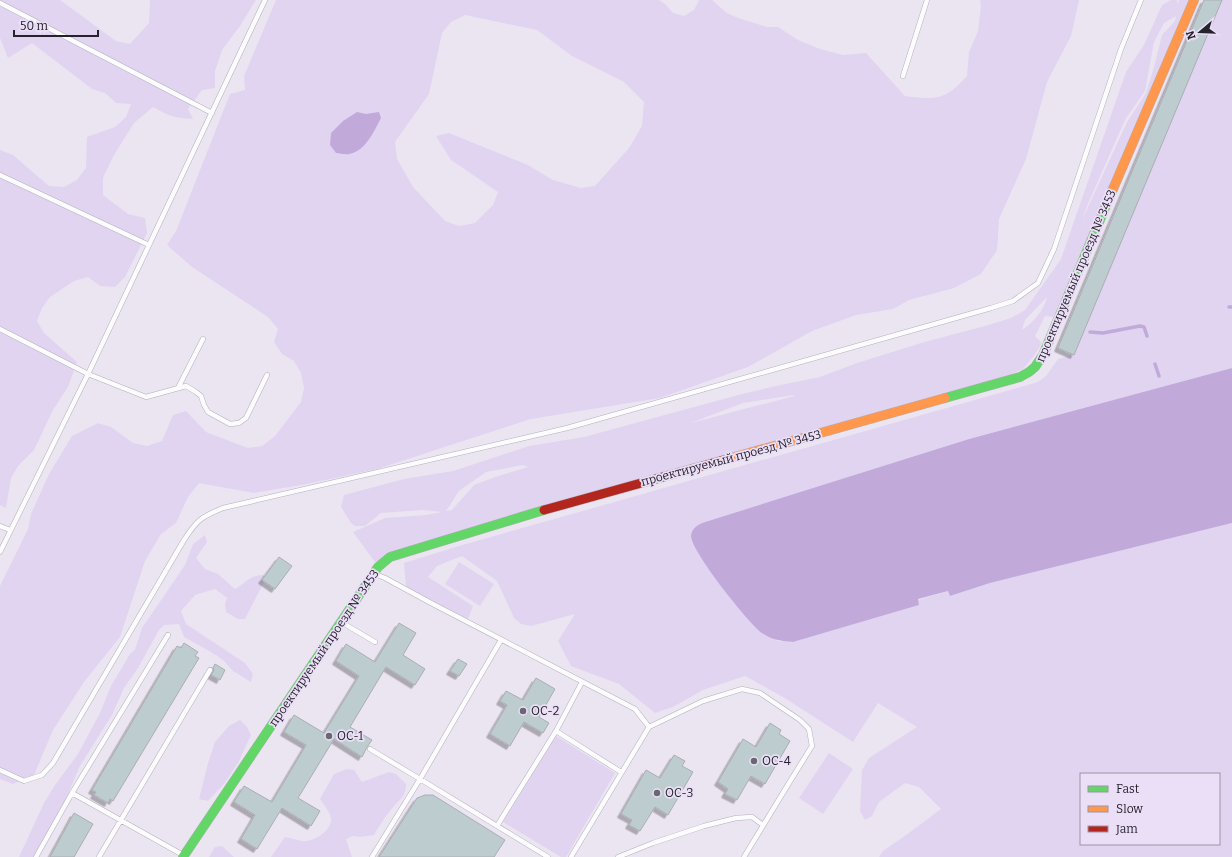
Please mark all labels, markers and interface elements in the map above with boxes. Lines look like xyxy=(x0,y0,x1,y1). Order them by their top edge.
scale bar xyxy=(14,12,98,38)
north arrow xyxy=(1180,12,1220,52)
text: 50 m xyxy=(20,19,49,33)
text: N xyxy=(1183,28,1199,41)
street label: проектируемый проезд № 3453 xyxy=(1033,188,1119,364)
street label: проектируемый проезд № 3453 xyxy=(639,427,823,489)
street label: проектируемый проезд № 3453 xyxy=(266,567,382,729)
place label: ОС-2 xyxy=(531,704,559,718)
marker: ОС-2 xyxy=(518,706,528,716)
place label: ОС-1 xyxy=(337,729,363,743)
marker: ОС-1 xyxy=(324,731,334,741)
place label: ОС-4 xyxy=(762,754,791,768)
marker: ОС-4 xyxy=(749,756,759,766)
legend xyxy=(1080,773,1220,845)
text: Fast xyxy=(1116,782,1140,796)
place label: ОС-3 xyxy=(665,786,694,800)
marker: ОС-3 xyxy=(652,788,662,798)
text: Slow xyxy=(1116,802,1143,816)
text: Jam xyxy=(1115,822,1138,836)

